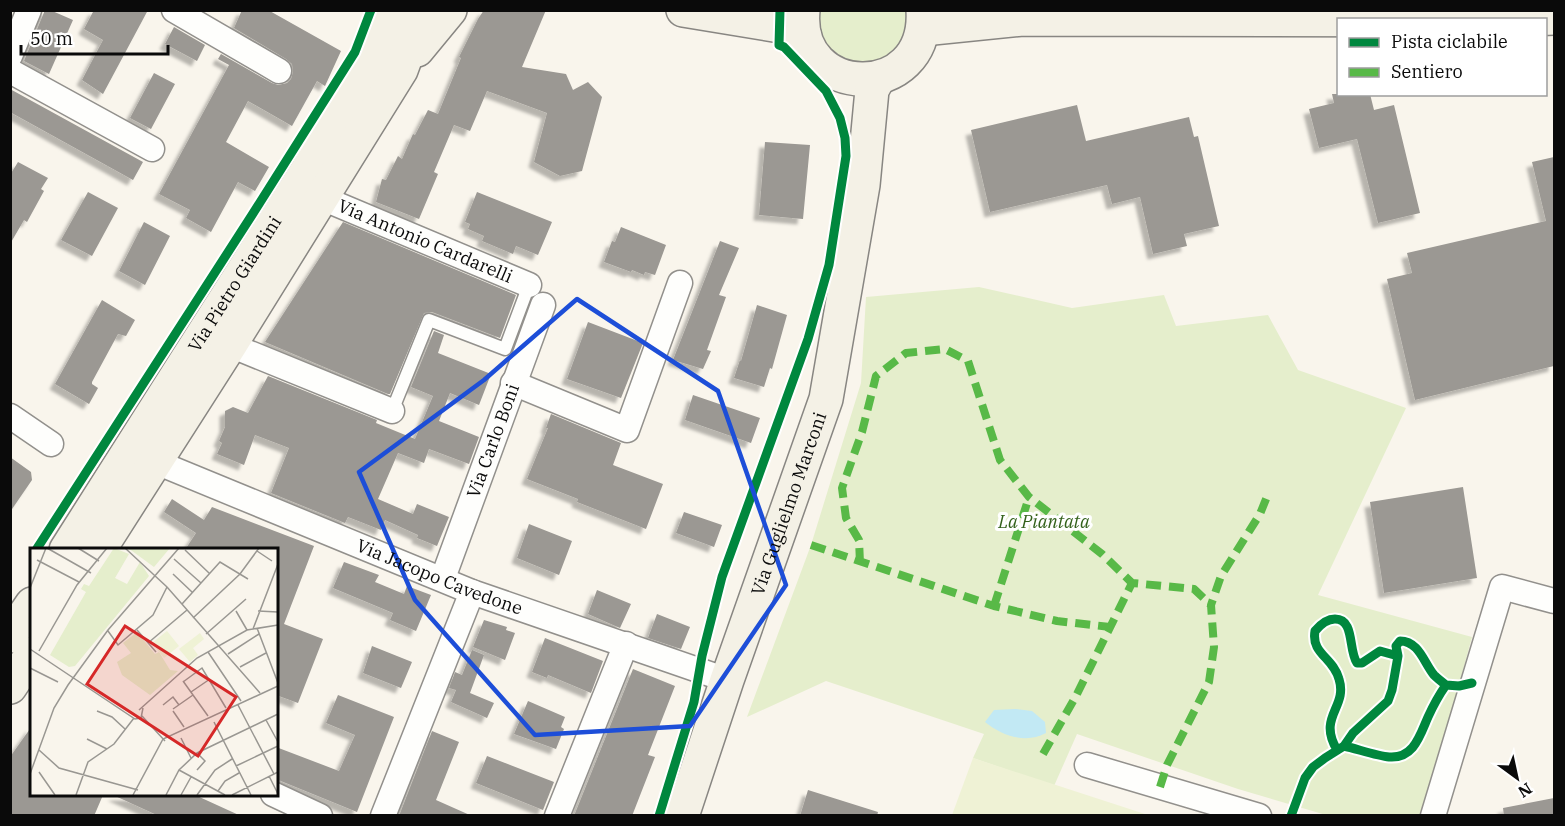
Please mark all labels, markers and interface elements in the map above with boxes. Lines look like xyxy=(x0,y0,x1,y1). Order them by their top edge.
scale bar xyxy=(21,18,168,56)
legend xyxy=(1337,18,1547,96)
text: 50 m xyxy=(30,27,73,50)
text: Pista ciclabile xyxy=(1391,30,1508,53)
text: Sentiero xyxy=(1391,60,1463,83)
street label: Via Antonio Cardarelli xyxy=(335,194,517,288)
street label: Via Pietro Giardini xyxy=(183,211,286,356)
street label: Via Carlo Boni xyxy=(461,380,524,501)
street label: Via Guglielmo Marconi xyxy=(746,409,832,598)
park label: La Piantata xyxy=(997,510,1090,533)
street label: Via Jacopo Cavedone xyxy=(353,534,526,620)
inset map xyxy=(30,548,278,796)
north arrow xyxy=(1487,748,1547,808)
text: N xyxy=(1514,779,1536,802)

